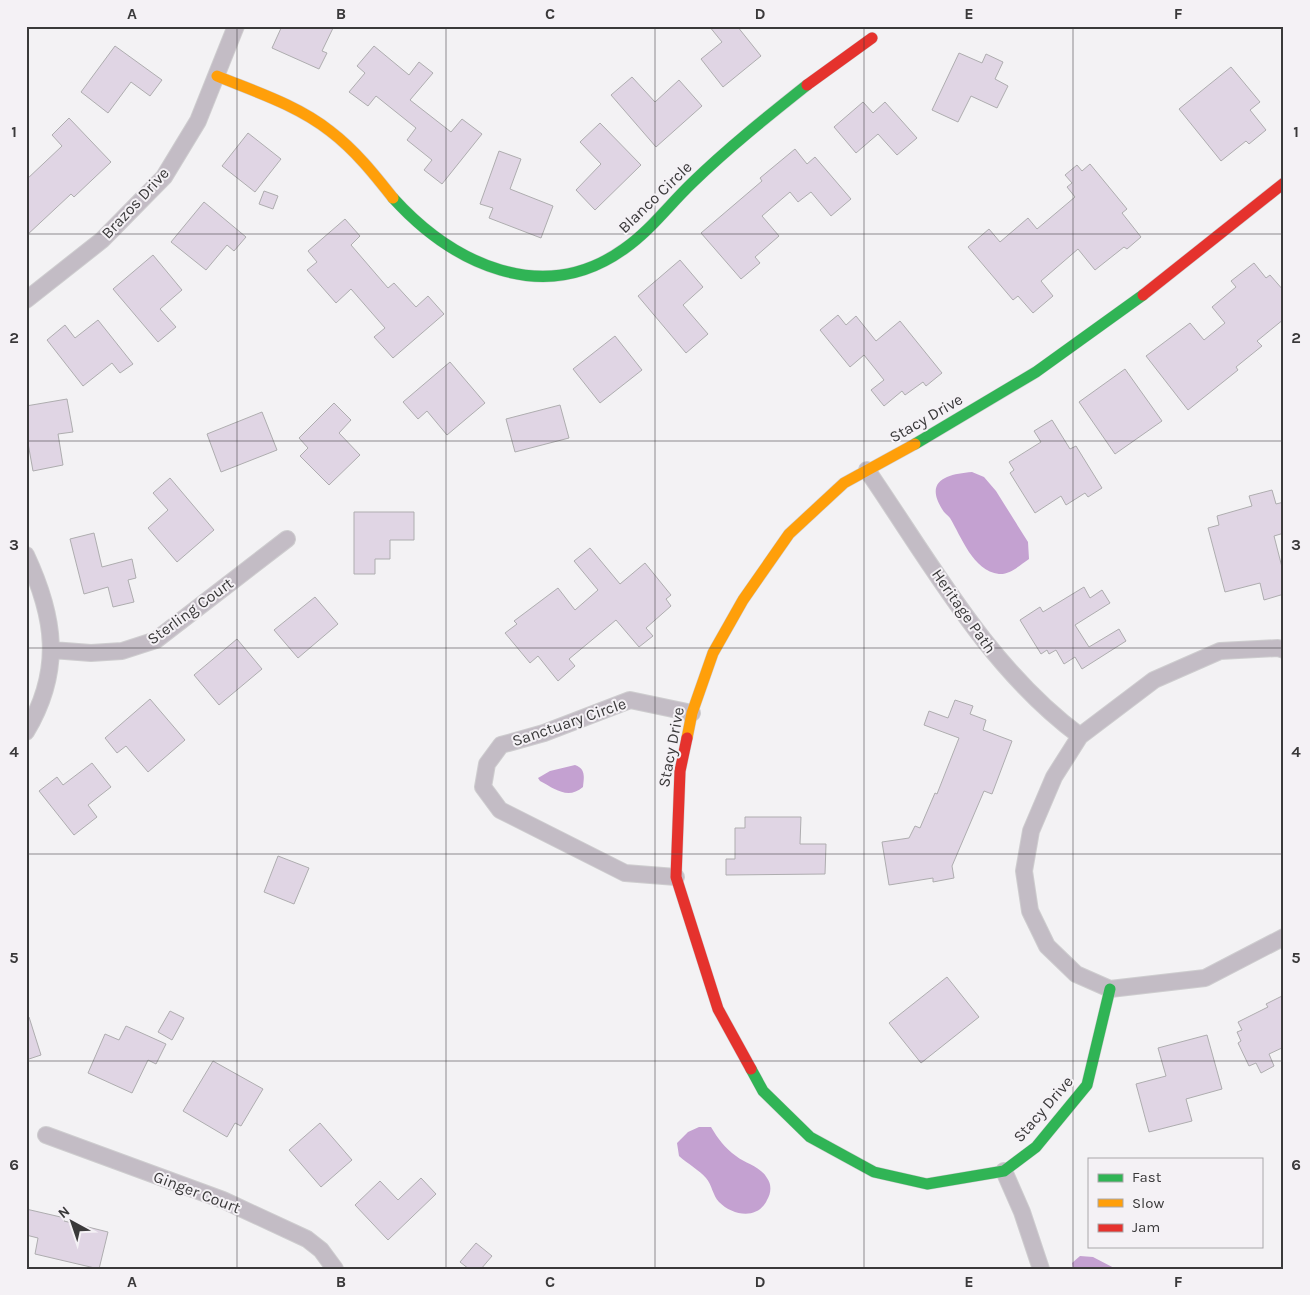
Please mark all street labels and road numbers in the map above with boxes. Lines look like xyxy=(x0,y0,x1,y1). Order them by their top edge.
street label: Blanco Circle xyxy=(614,157,696,237)
street label: Brazos Drive xyxy=(97,163,173,243)
street label: Stacy Drive xyxy=(886,389,966,447)
street label: Heritage Path xyxy=(928,565,1000,657)
street label: Sterling Court xyxy=(143,573,237,649)
street label: Sanctuary Circle xyxy=(510,694,628,750)
street label: Stacy Drive xyxy=(654,705,688,789)
street label: Stacy Drive xyxy=(1009,1072,1077,1146)
street label: Ginger Court xyxy=(151,1167,243,1217)

